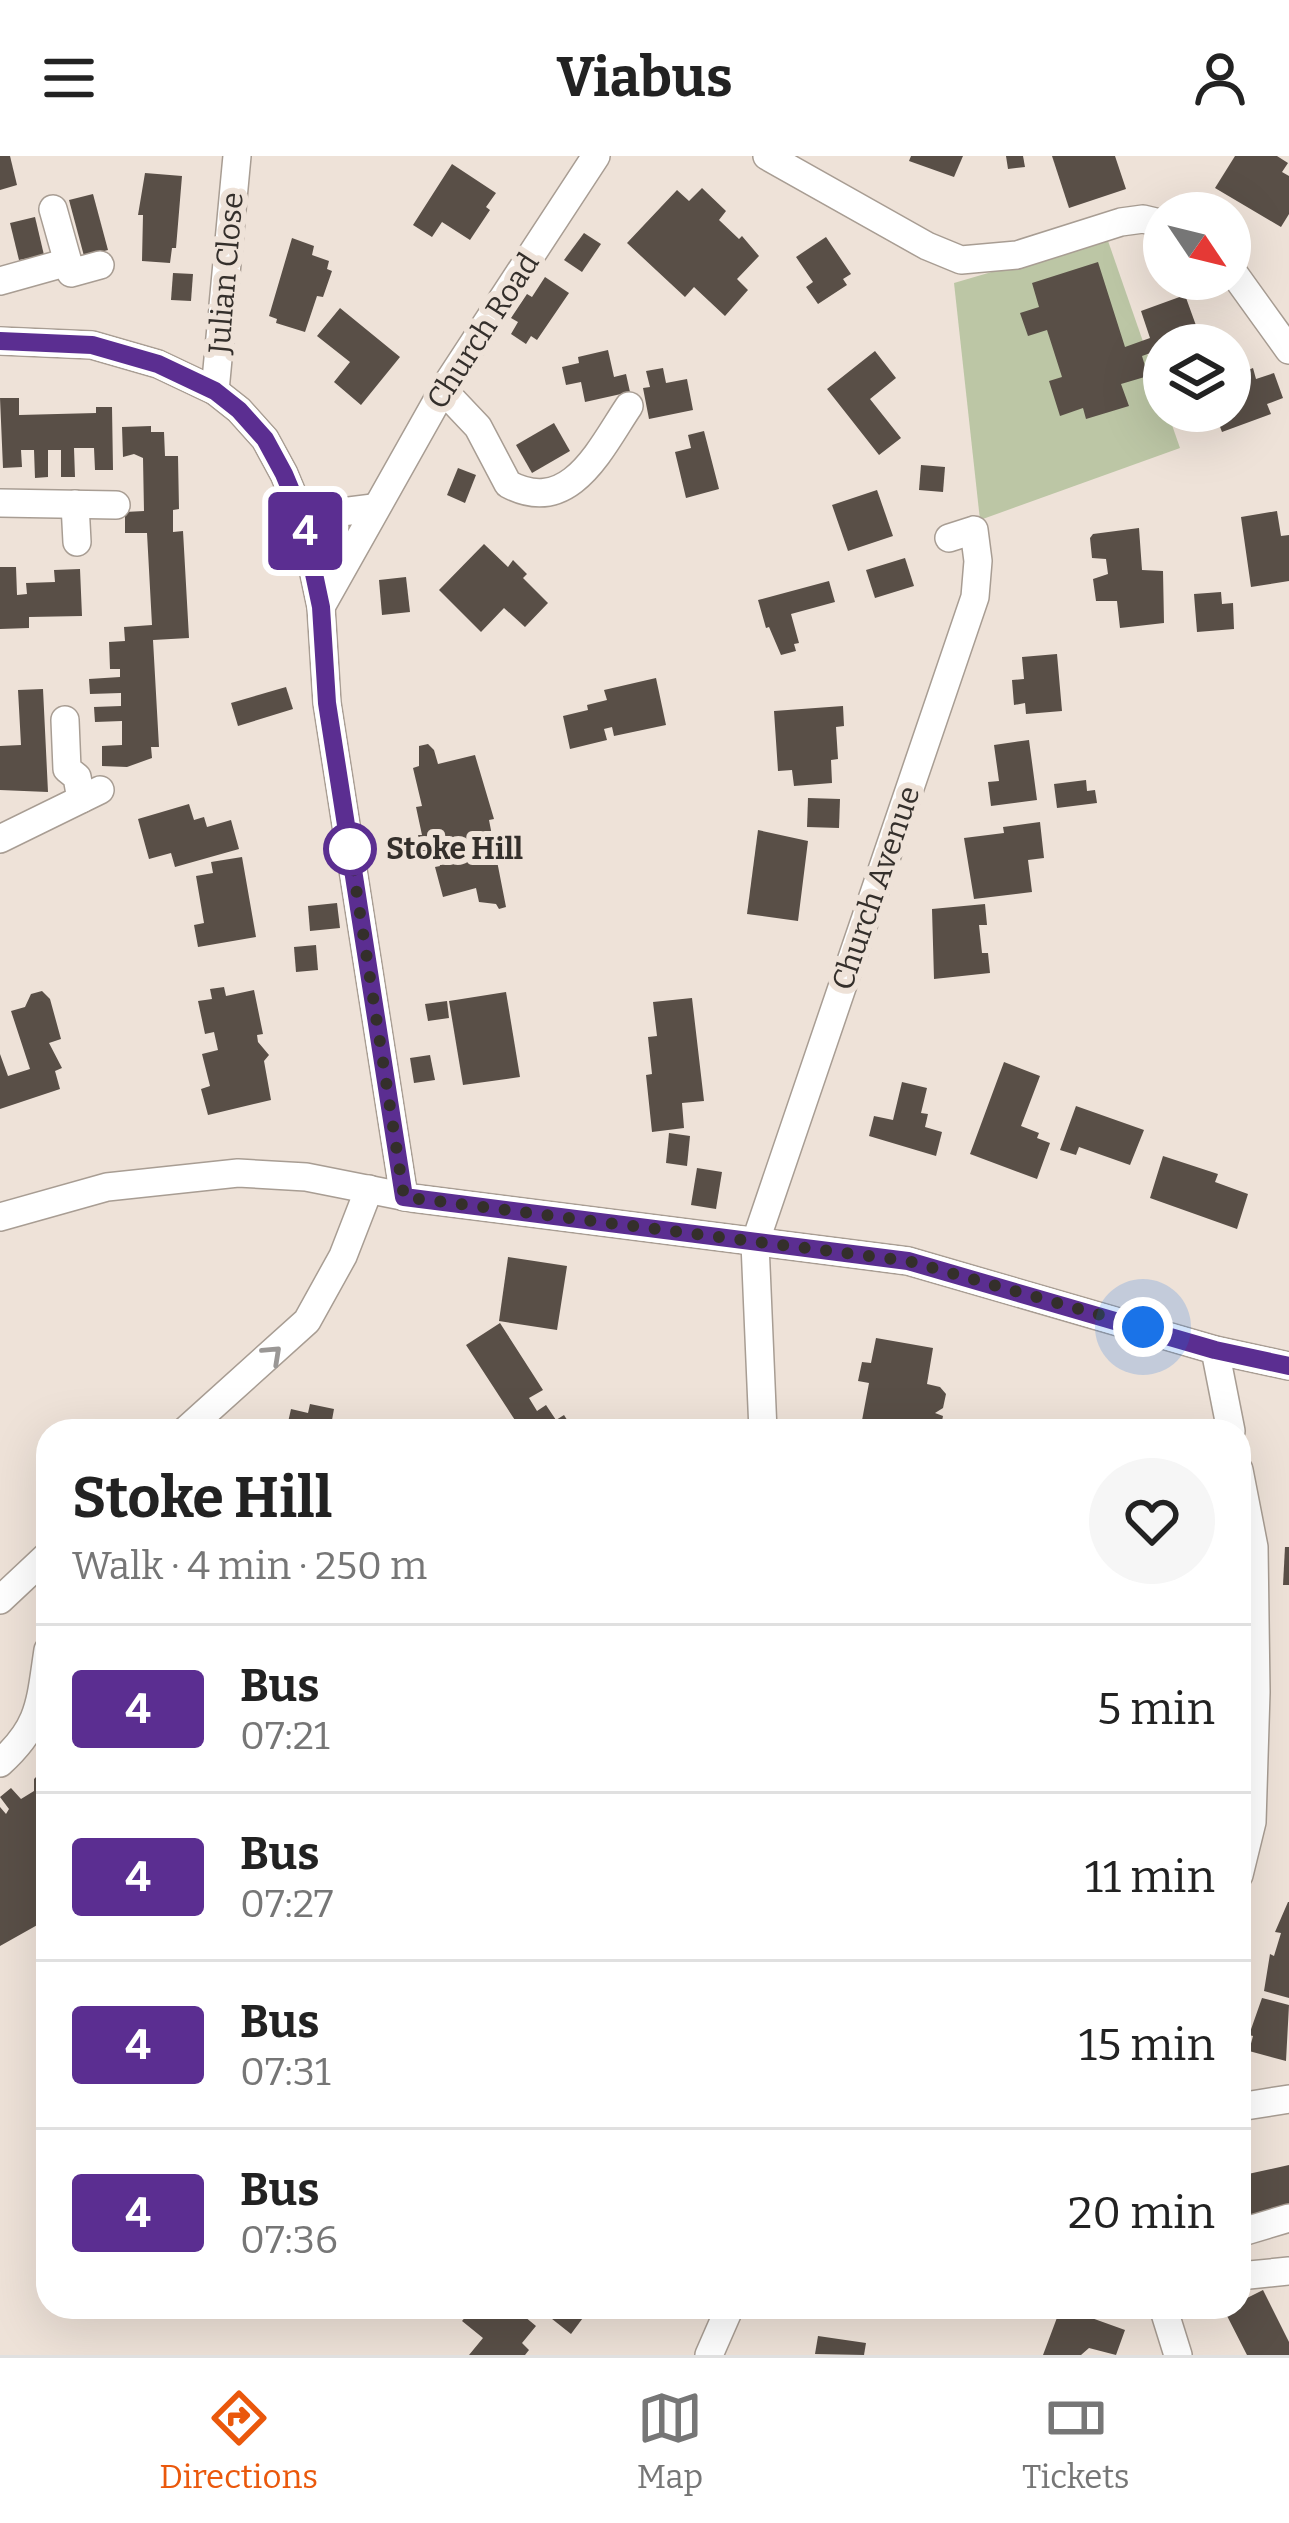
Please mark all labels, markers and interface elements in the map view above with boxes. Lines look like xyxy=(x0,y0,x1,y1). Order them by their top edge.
icon: menu xyxy=(36,45,102,111)
icon: person xyxy=(1187,45,1253,111)
text: Viabus xyxy=(556,46,733,110)
street label: Julian Close xyxy=(201,191,251,356)
north arrow xyxy=(1143,192,1251,300)
map controls xyxy=(1143,192,1251,432)
street label: Church Road xyxy=(419,246,547,416)
button: layers xyxy=(1143,324,1251,432)
line badge: 4 xyxy=(266,492,344,570)
text: 4 xyxy=(292,506,318,556)
street label: Church Avenue xyxy=(824,781,928,995)
marker: Stoke Hill xyxy=(325,824,375,874)
place label: Stoke Hill xyxy=(386,831,523,867)
your location xyxy=(1113,1297,1173,1357)
one-way arrow xyxy=(259,1347,281,1369)
button: heart xyxy=(1089,1458,1215,1584)
text: Stoke Hill xyxy=(72,1464,332,1532)
text: Walk · 4 min · 250 m xyxy=(72,1543,427,1589)
text: Bus xyxy=(240,1659,319,1713)
text: 5 min xyxy=(1097,1682,1215,1736)
text: 4 xyxy=(125,1684,151,1734)
text: 07:21 xyxy=(240,1713,330,1759)
text: Bus xyxy=(240,1827,319,1881)
text: 11 min xyxy=(1085,1850,1215,1904)
text: 4 xyxy=(125,1852,151,1902)
text: 07:27 xyxy=(240,1881,333,1927)
text: Bus xyxy=(240,1995,319,2049)
text: 15 min xyxy=(1079,2018,1215,2072)
text: 4 xyxy=(125,2020,151,2070)
text: 07:31 xyxy=(240,2049,331,2095)
text: Bus xyxy=(240,2163,319,2217)
text: 20 min xyxy=(1068,2186,1215,2240)
text: 4 xyxy=(125,2188,151,2238)
text: 07:36 xyxy=(240,2217,338,2263)
tab: Directions xyxy=(159,2385,318,2497)
tab: Map xyxy=(637,2385,703,2497)
tab: Tickets xyxy=(1022,2385,1130,2497)

